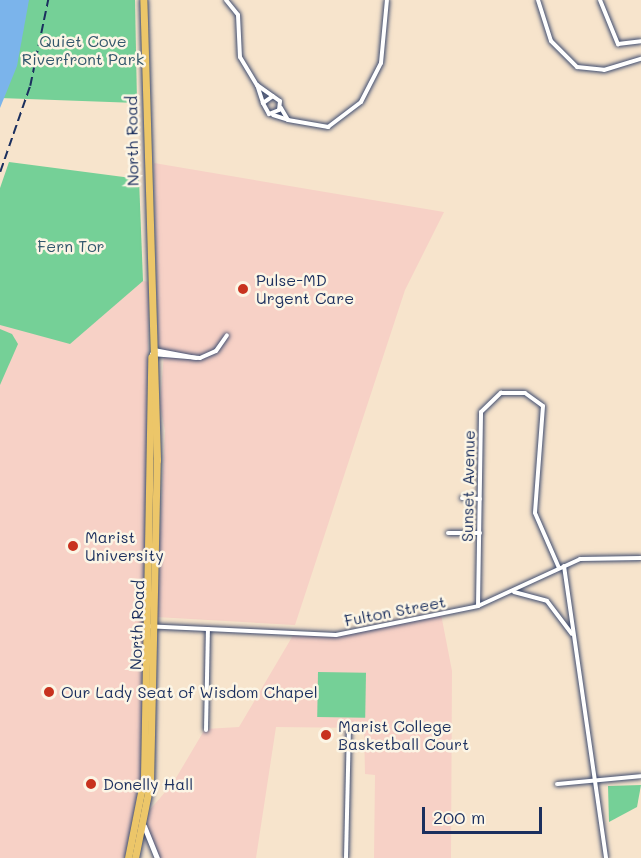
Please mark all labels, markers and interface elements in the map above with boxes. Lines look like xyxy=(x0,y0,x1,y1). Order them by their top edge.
park label: Quiet Cove Riverfront Park xyxy=(22,31,144,69)
street label: North Road xyxy=(122,96,142,186)
park label: Fern Tor xyxy=(37,236,105,256)
place label: Pulse-MD Urgent Care xyxy=(256,270,354,308)
marker: Pulse-MD Urgent Care xyxy=(234,280,252,298)
street label: Sunset Avenue xyxy=(457,430,479,542)
place label: Marist University xyxy=(85,527,164,565)
marker: Marist University xyxy=(66,539,80,553)
street label: North Road xyxy=(126,580,148,670)
street label: Fulton Street xyxy=(343,592,447,630)
place label: Our Lady Seat of Wisdom Chapel xyxy=(61,682,318,702)
marker: Our Lady Seat of Wisdom Chapel xyxy=(42,685,56,699)
place label: Marist College Basketball Court xyxy=(338,716,469,754)
marker: Marist College Basketball Court xyxy=(319,728,333,742)
place label: Donelly Hall xyxy=(103,774,193,794)
marker: Donelly Hall xyxy=(84,777,98,791)
scale bar xyxy=(425,795,545,833)
text: 200 m xyxy=(433,805,485,829)

